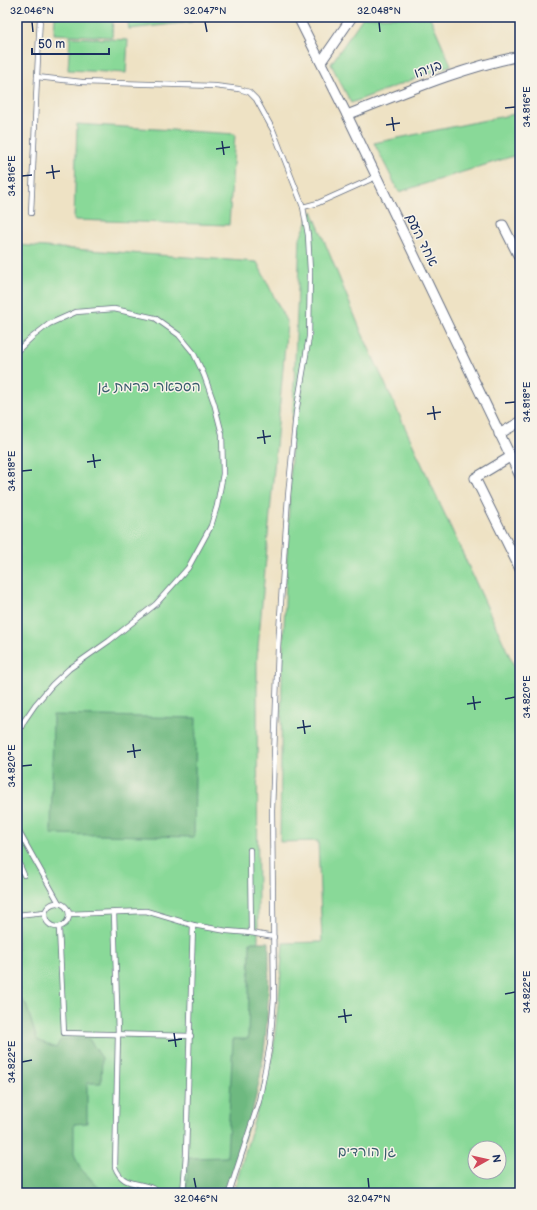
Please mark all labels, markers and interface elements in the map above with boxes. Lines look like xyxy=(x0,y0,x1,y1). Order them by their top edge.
text: 32.046°N xyxy=(10,5,54,17)
text: 32.047°N xyxy=(183,5,227,17)
text: 32.048°N xyxy=(357,5,401,17)
scale bar xyxy=(32,30,109,56)
text: 50 m xyxy=(38,37,65,52)
street label: בניהו xyxy=(412,56,444,82)
text: 34.816°E xyxy=(521,86,533,128)
text: 34.816°E xyxy=(6,155,18,197)
street label: אחד העם xyxy=(402,211,442,270)
park label: הספארי ברמת גן xyxy=(97,378,201,395)
text: 34.818°E xyxy=(521,381,533,422)
text: 34.818°E xyxy=(6,450,18,491)
text: 34.820°E xyxy=(521,675,533,719)
text: 34.820°E xyxy=(6,744,18,788)
text: 34.822°E xyxy=(521,970,533,1013)
text: 34.822°E xyxy=(6,1040,18,1083)
north arrow xyxy=(467,1140,507,1180)
park label: גן הורדים xyxy=(338,1143,397,1160)
text: N xyxy=(489,1154,503,1164)
text: 32.046°N xyxy=(174,1193,218,1205)
text: 32.047°N xyxy=(347,1193,391,1205)

